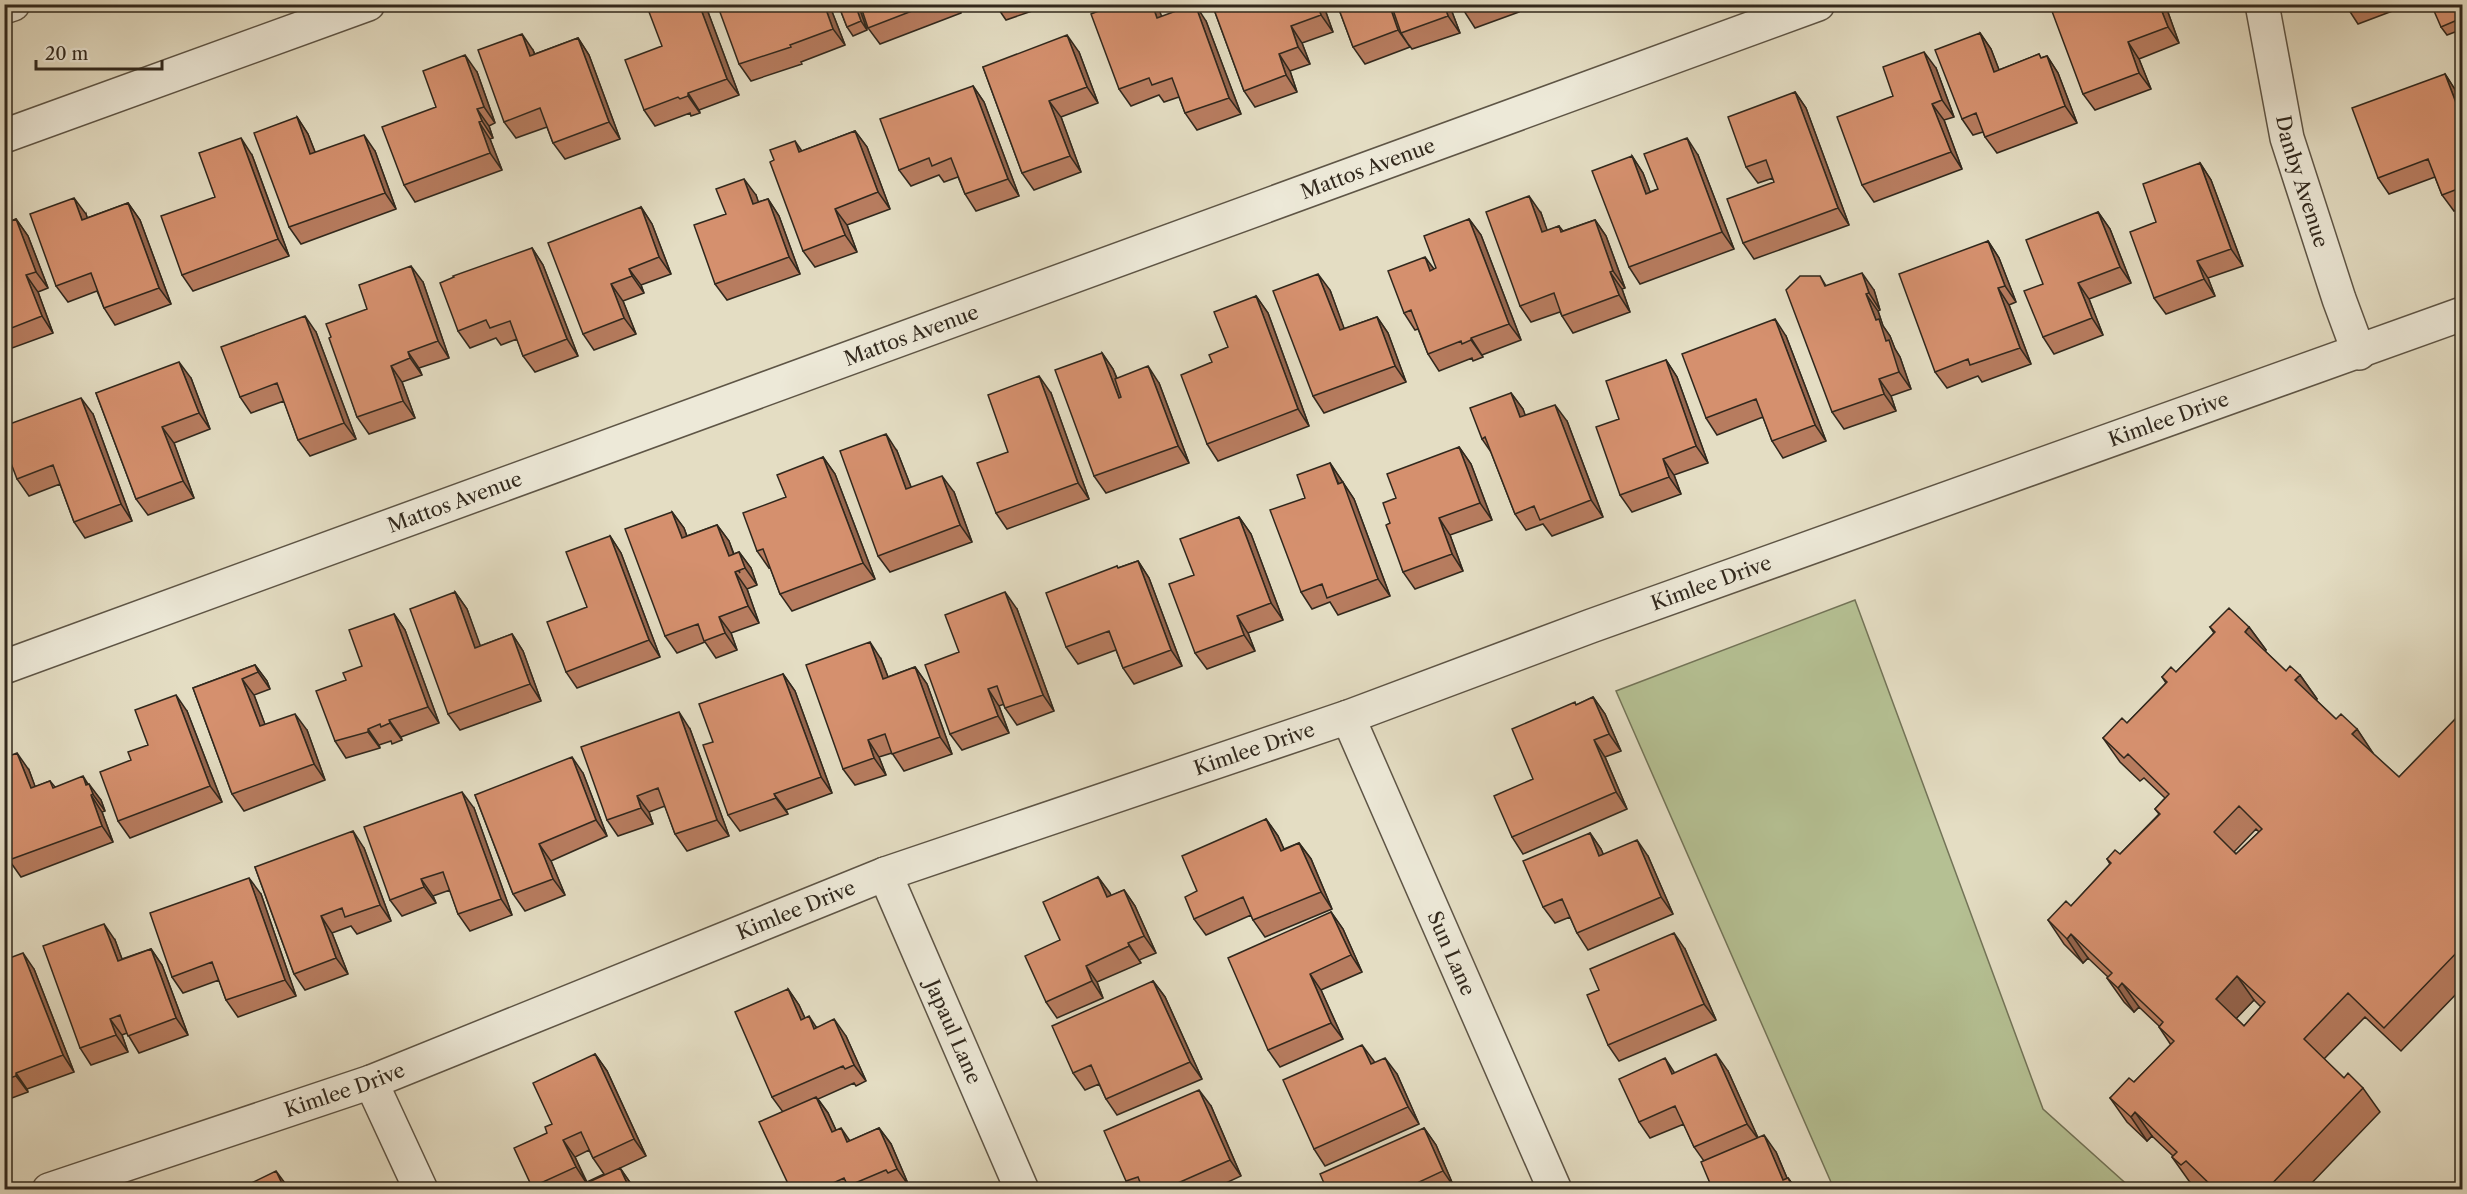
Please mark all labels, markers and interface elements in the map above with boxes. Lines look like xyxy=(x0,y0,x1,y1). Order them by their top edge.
scale bar xyxy=(36,33,162,71)
text: 20 m xyxy=(45,43,89,65)
street label: Danby Avenue xyxy=(2271,113,2334,250)
street label: Mattos Avenue xyxy=(1297,133,1438,204)
street label: Mattos Avenue xyxy=(841,300,982,371)
street label: Kimlee Drive xyxy=(2105,387,2232,452)
street label: Mattos Avenue xyxy=(384,467,525,538)
street label: Kimlee Drive xyxy=(1648,550,1774,616)
street label: Kimlee Drive xyxy=(1191,717,1318,780)
street label: Kimlee Drive xyxy=(733,875,859,945)
street label: Sun Lane xyxy=(1422,908,1480,999)
street label: Japaul Lane xyxy=(919,973,987,1088)
street label: Kimlee Drive xyxy=(281,1058,408,1122)

